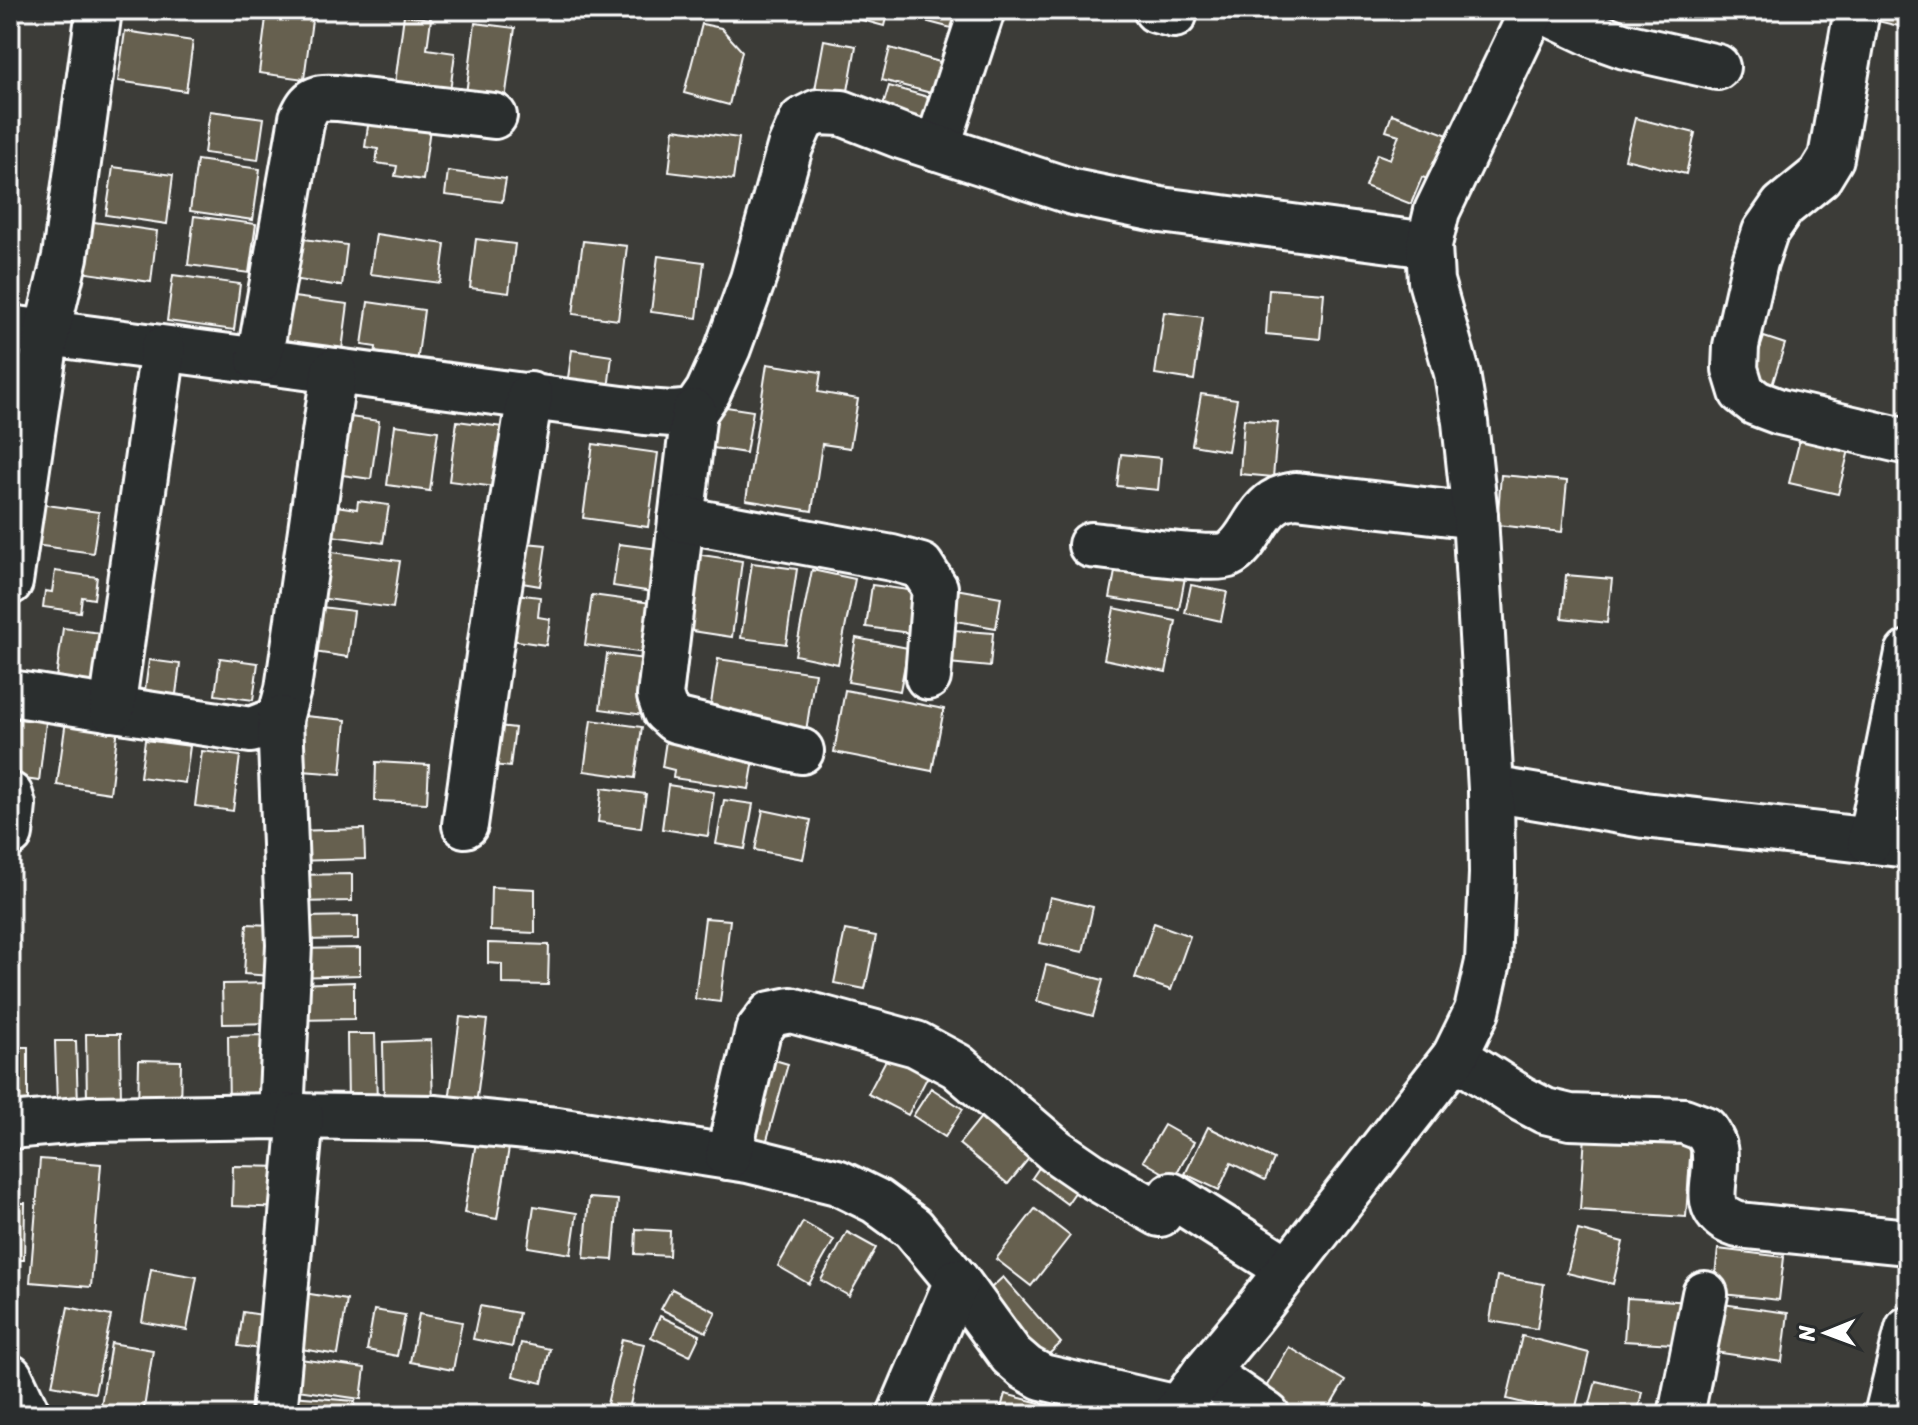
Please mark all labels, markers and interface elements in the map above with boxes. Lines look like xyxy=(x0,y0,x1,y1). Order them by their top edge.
north arrow xyxy=(1786,1293,1866,1373)
text: N xyxy=(1787,1325,1826,1342)

